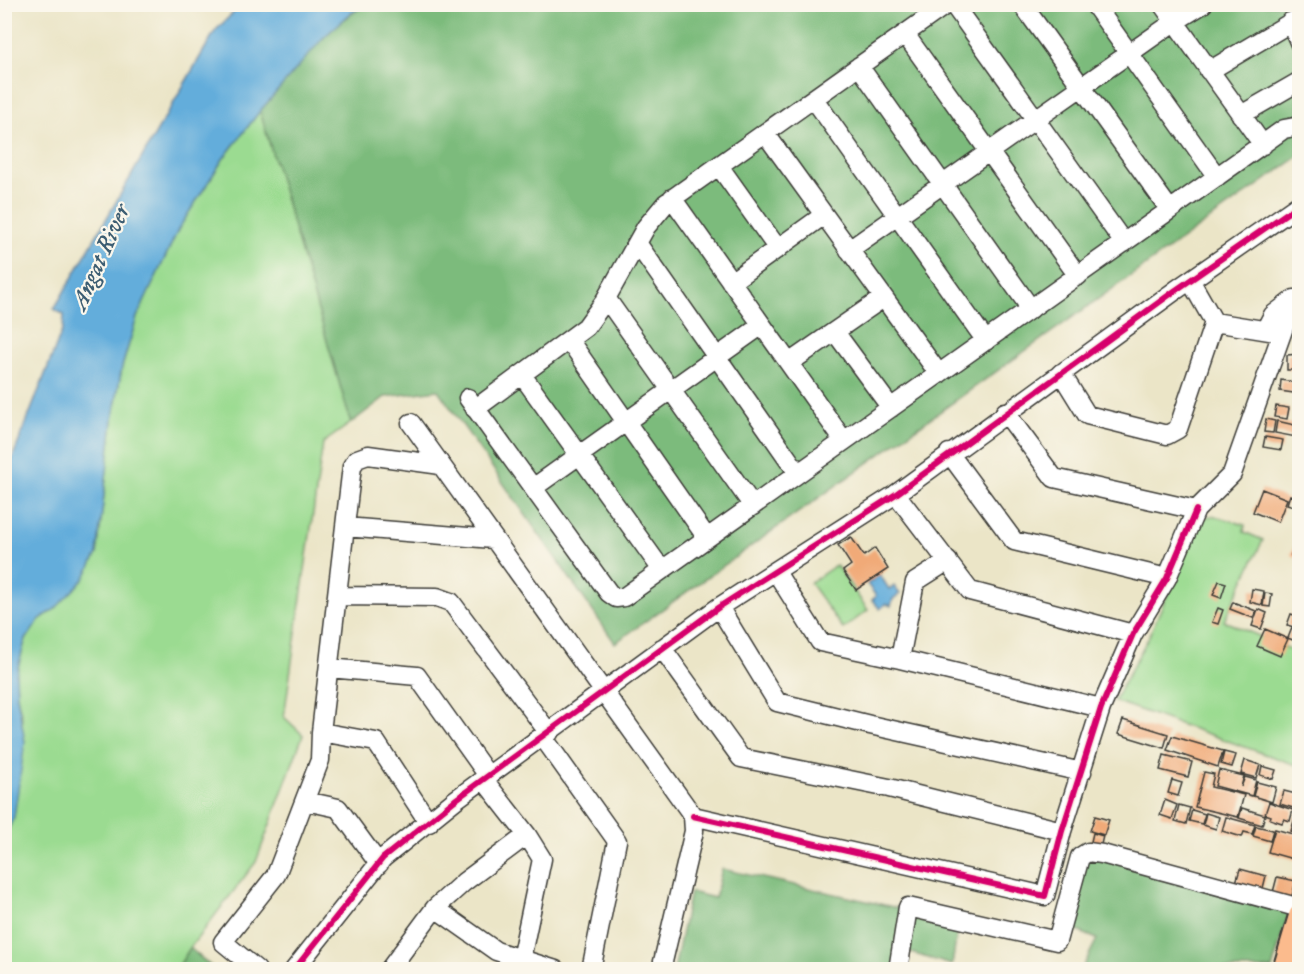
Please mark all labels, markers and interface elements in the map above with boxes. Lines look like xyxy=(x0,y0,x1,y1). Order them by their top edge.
water label: Angat River xyxy=(63,198,138,317)

